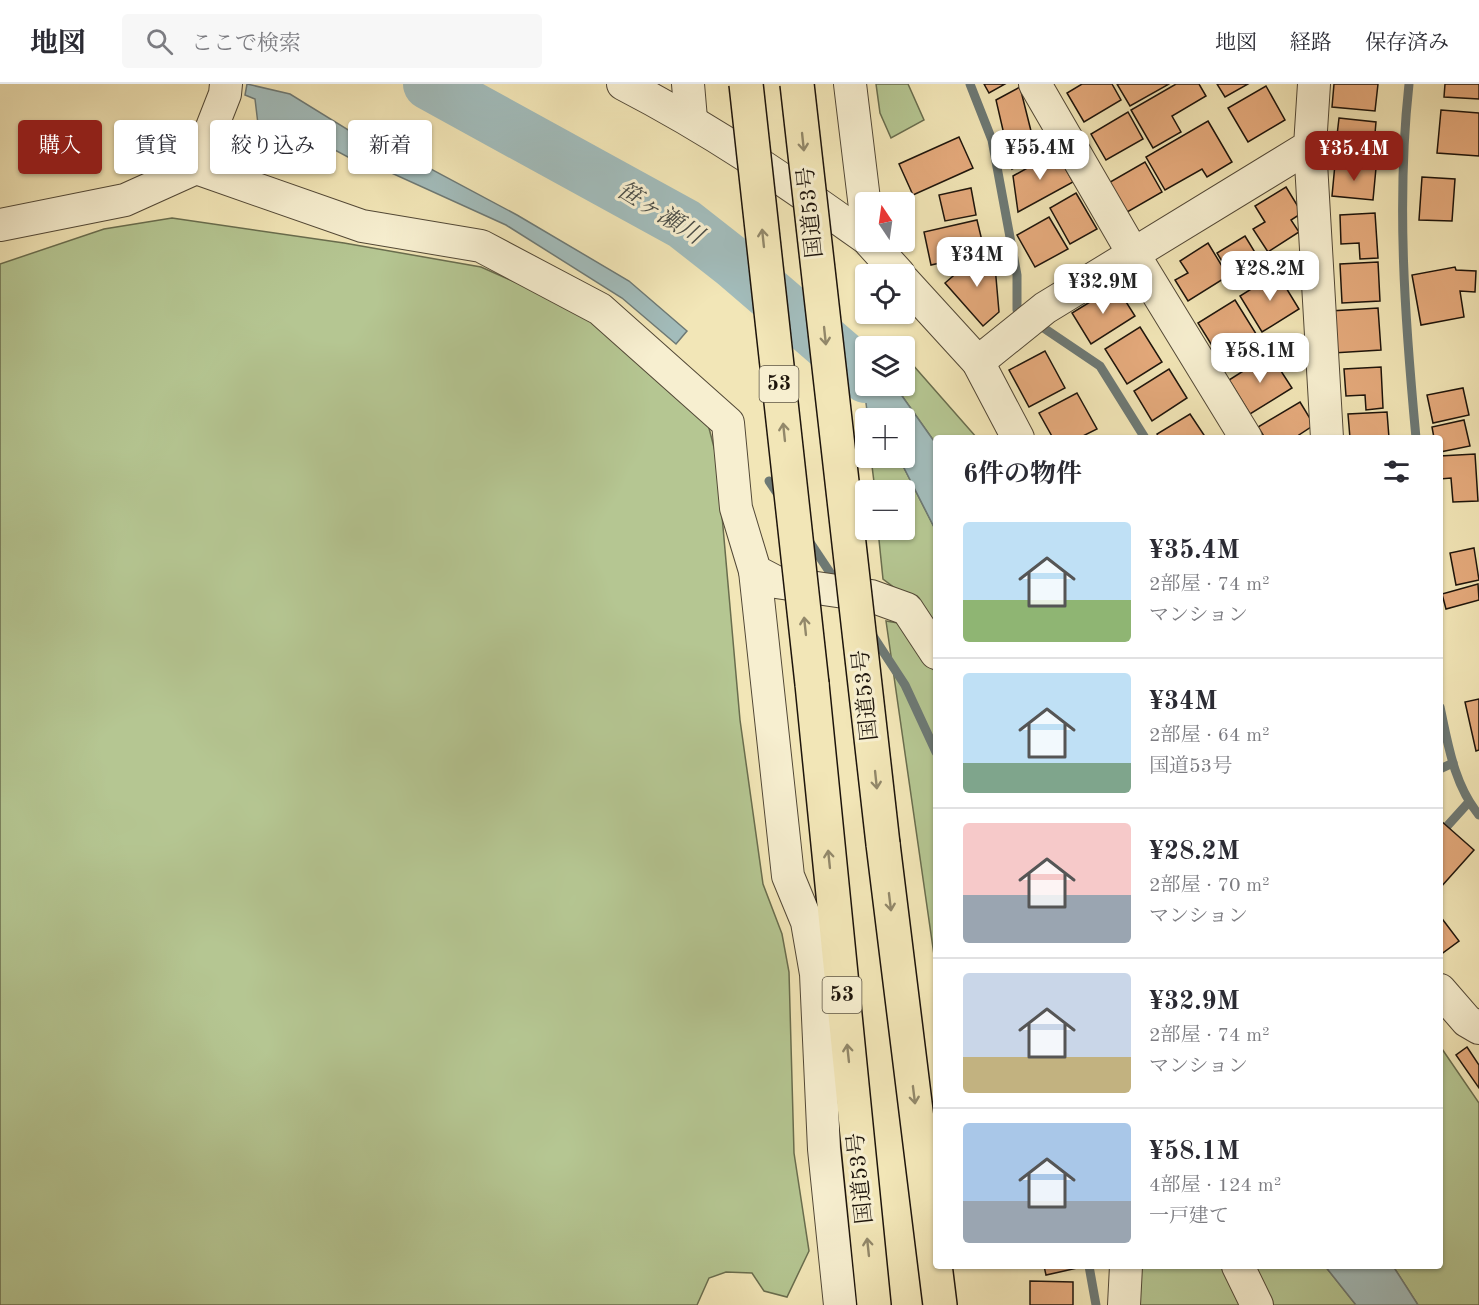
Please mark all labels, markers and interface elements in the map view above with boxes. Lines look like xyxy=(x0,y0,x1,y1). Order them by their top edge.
search box xyxy=(122,14,542,68)
icon: search xyxy=(143,25,176,58)
text: 地図 xyxy=(30,31,86,59)
text: ここで検索 xyxy=(191,33,301,55)
text: 地図 xyxy=(1215,33,1257,54)
text: 経路 xyxy=(1290,33,1332,54)
text: 保存済み xyxy=(1365,33,1449,54)
chip: 購入 xyxy=(18,120,102,174)
chip: 賃貸 xyxy=(114,120,198,174)
chip: 絞り込み xyxy=(210,120,336,174)
chip: 新着 xyxy=(348,120,432,174)
pin: ¥55.4M xyxy=(991,130,1089,181)
pin: ¥35.4M xyxy=(1305,131,1403,182)
one-way arrow xyxy=(798,132,809,152)
text: ¥55.4M xyxy=(1005,139,1075,159)
text: ¥35.4M xyxy=(1319,140,1389,160)
street label: 国道53号 xyxy=(793,165,827,259)
water label: 笹ヶ瀬川 xyxy=(612,176,710,251)
north arrow xyxy=(855,192,915,252)
map controls xyxy=(855,192,915,540)
one-way arrow xyxy=(757,229,768,249)
pin: ¥34M xyxy=(941,237,1013,288)
text: ¥34M xyxy=(951,246,1003,266)
pin: ¥28.2M xyxy=(1221,251,1319,302)
text: ¥28.2M xyxy=(1235,260,1305,280)
button: locate xyxy=(855,264,915,324)
pin: ¥32.9M xyxy=(1054,264,1152,315)
text: ¥32.9M xyxy=(1068,273,1138,293)
one-way arrow xyxy=(820,325,831,345)
pin: ¥58.1M xyxy=(1211,333,1309,384)
button: layers xyxy=(855,336,915,396)
text: ¥58.1M xyxy=(1225,342,1295,362)
road number: 53 xyxy=(760,366,798,402)
button: + xyxy=(855,408,915,468)
one-way arrow xyxy=(778,423,789,443)
icon: filters xyxy=(1380,455,1413,488)
text: 6件の物件 xyxy=(963,462,1082,488)
button: − xyxy=(855,480,915,540)
text: ¥35.4M xyxy=(1149,538,1240,564)
icon: home xyxy=(1011,546,1083,618)
text: 2部屋 · 74 m² xyxy=(1149,575,1270,595)
text: マンション xyxy=(1149,606,1248,626)
one-way arrow xyxy=(799,617,810,637)
street label: 国道53号 xyxy=(848,648,882,742)
text: ¥34M xyxy=(1149,689,1217,715)
icon: home xyxy=(1011,697,1083,769)
text: 2部屋 · 64 m² xyxy=(1149,726,1270,746)
text: 国道53号 xyxy=(1149,757,1232,777)
one-way arrow xyxy=(871,770,882,789)
text: ¥28.2M xyxy=(1149,839,1240,865)
icon: home xyxy=(1011,847,1083,919)
one-way arrow xyxy=(823,849,834,869)
text: 2部屋 · 70 m² xyxy=(1149,876,1270,896)
one-way arrow xyxy=(885,891,896,911)
text: マンション xyxy=(1149,907,1248,927)
road number: 53 xyxy=(822,977,862,1013)
text: ¥32.9M xyxy=(1149,989,1240,1015)
icon: home xyxy=(1011,997,1083,1069)
text: 2部屋 · 74 m² xyxy=(1149,1026,1270,1046)
one-way arrow xyxy=(842,1043,853,1063)
text: マンション xyxy=(1149,1057,1248,1077)
one-way arrow xyxy=(909,1085,920,1105)
street label: 国道53号 xyxy=(843,1131,877,1225)
text: ¥58.1M xyxy=(1149,1139,1240,1165)
icon: home xyxy=(1011,1147,1083,1219)
text: 4部屋 · 124 m² xyxy=(1149,1176,1281,1196)
text: 一戸建て xyxy=(1149,1207,1229,1227)
one-way arrow xyxy=(862,1237,873,1257)

